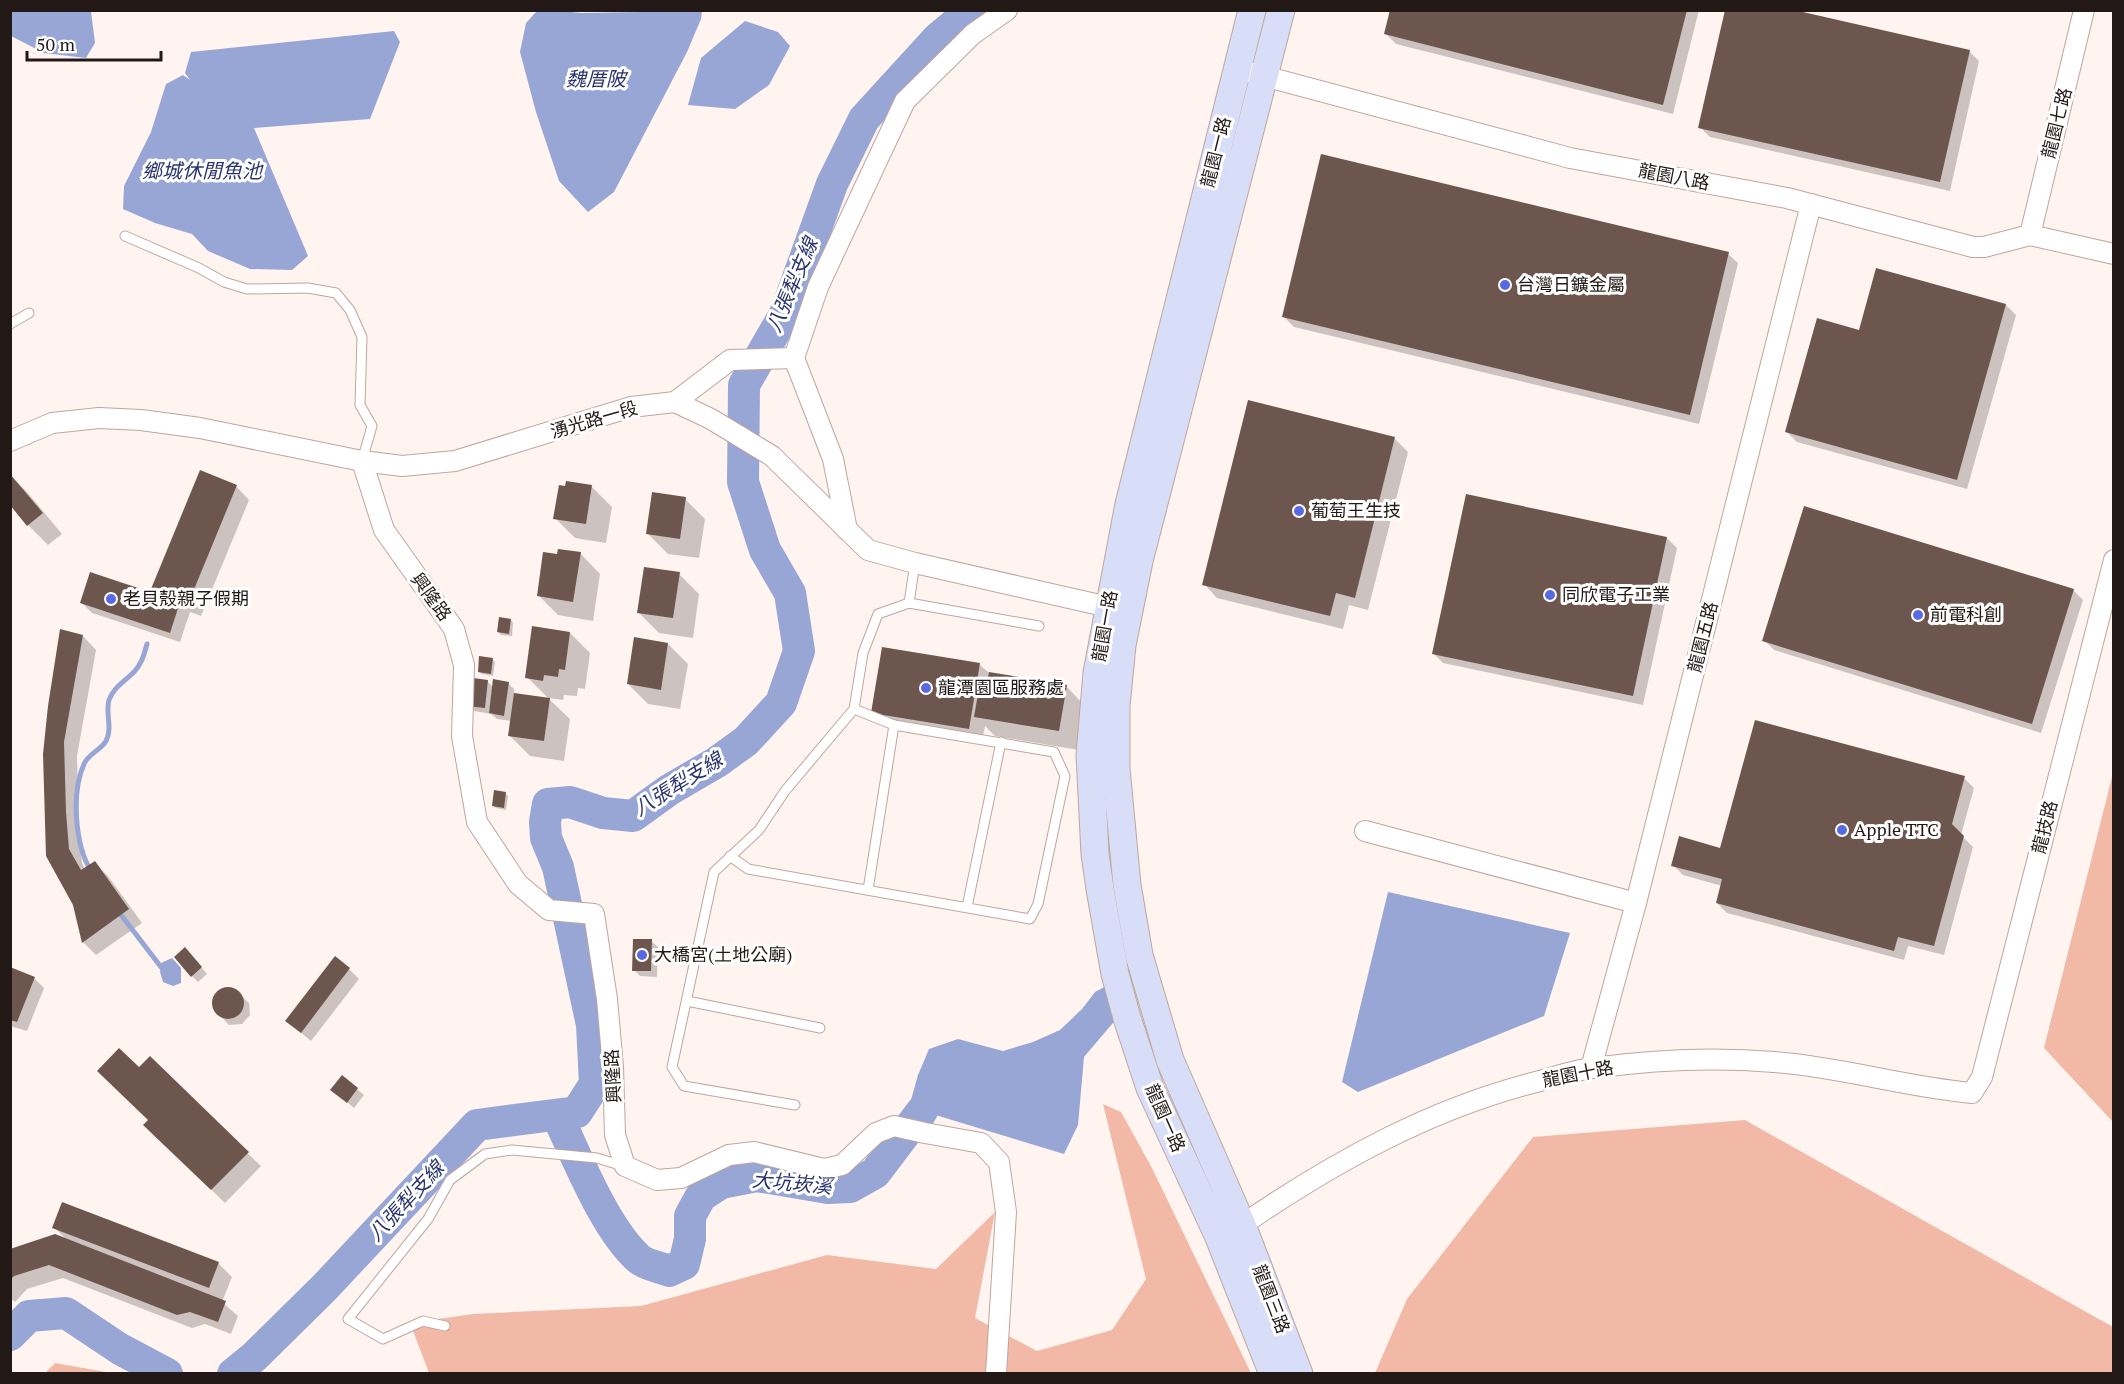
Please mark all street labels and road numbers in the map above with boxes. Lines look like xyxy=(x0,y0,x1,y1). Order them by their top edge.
street label: 龍園七路 xyxy=(2036,85,2076,161)
street label: 龍園一路 xyxy=(1195,114,1235,190)
street label: 龍園八路 xyxy=(1637,157,1712,195)
street label: 湧光路一段 xyxy=(547,395,640,443)
street label: 興隆路 xyxy=(406,568,457,625)
street label: 龍園一路 xyxy=(1086,588,1122,663)
street label: 龍園五路 xyxy=(1682,599,1722,675)
street label: 龍技路 xyxy=(2026,798,2062,856)
street label: 興隆路 xyxy=(599,1048,625,1104)
street label: 龍園十路 xyxy=(1540,1054,1615,1092)
street label: 龍園一路 xyxy=(1140,1080,1192,1155)
street label: 龍園三路 xyxy=(1248,1261,1296,1337)

